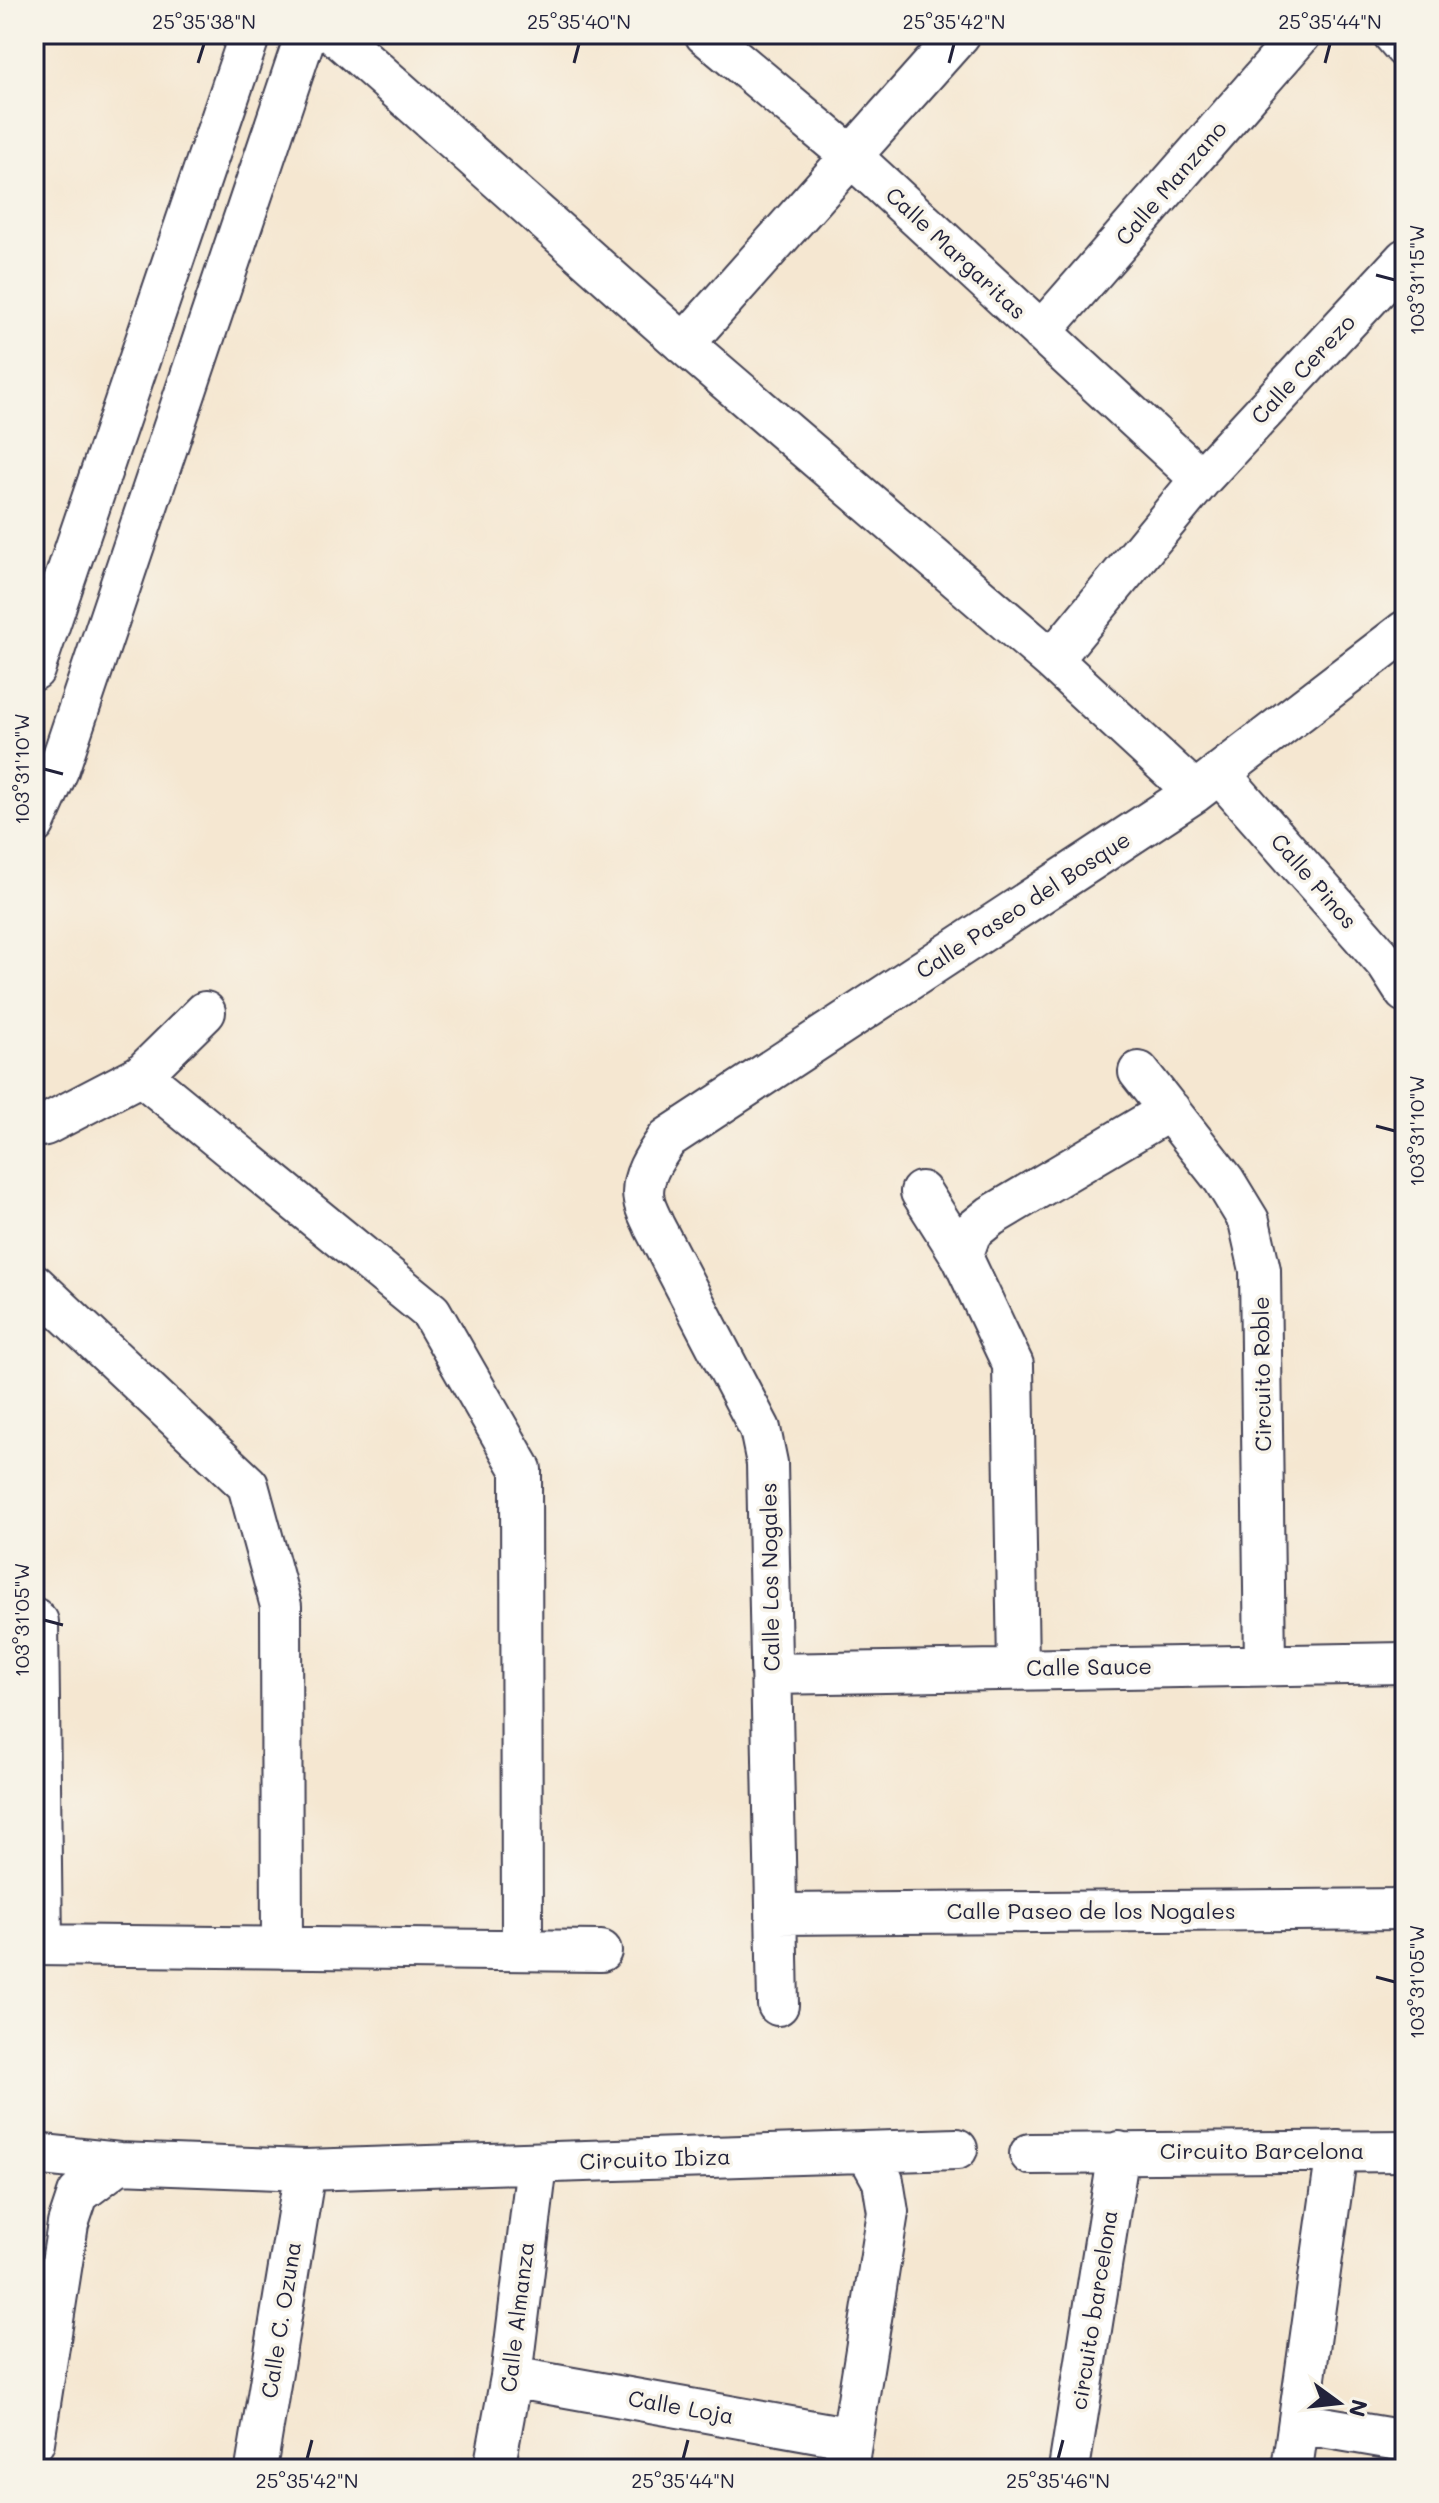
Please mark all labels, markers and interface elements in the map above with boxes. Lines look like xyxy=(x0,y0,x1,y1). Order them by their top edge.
text: 25°35'38"N xyxy=(152,8,256,34)
text: 25°35'40"N xyxy=(527,8,631,34)
text: 25°35'42"N xyxy=(903,8,1006,34)
text: 25°35'44"N xyxy=(1278,8,1382,34)
street label: Calle Manzano xyxy=(1109,114,1233,251)
street label: Calle Margaritas xyxy=(880,180,1033,325)
text: 103°31'15"W xyxy=(1403,225,1429,336)
street label: Calle Cerezo xyxy=(1244,307,1361,430)
text: 103°31'10"W xyxy=(8,713,34,825)
street label: Calle Paseo del Bosque xyxy=(910,824,1135,985)
street label: Calle Pinos xyxy=(1265,827,1364,934)
text: 103°31'10"W xyxy=(1403,1075,1429,1187)
street label: Circuito Roble xyxy=(1246,1296,1277,1452)
street label: Calle Los Nogales xyxy=(753,1482,786,1672)
text: 103°31'05"W xyxy=(8,1563,34,1677)
street label: Calle Sauce xyxy=(1026,1651,1152,1682)
street label: Calle Paseo de los Nogales xyxy=(946,1896,1236,1925)
text: 103°31'05"W xyxy=(1403,1925,1429,2039)
street label: Circuito Barcelona xyxy=(1160,2136,1364,2165)
street label: Circuito Ibiza xyxy=(579,2141,731,2176)
street label: circuito barcelona xyxy=(1063,2208,1124,2412)
street label: Calle C. Ozuna xyxy=(254,2240,307,2400)
street label: Calle Almanza xyxy=(493,2240,540,2394)
north arrow xyxy=(1299,2363,1379,2443)
street label: Calle Loja xyxy=(626,2383,736,2430)
text: N xyxy=(1343,2396,1375,2420)
text: 25°35'42"N xyxy=(256,2467,359,2493)
text: 25°35'44"N xyxy=(631,2467,735,2493)
text: 25°35'46"N xyxy=(1006,2467,1110,2493)

